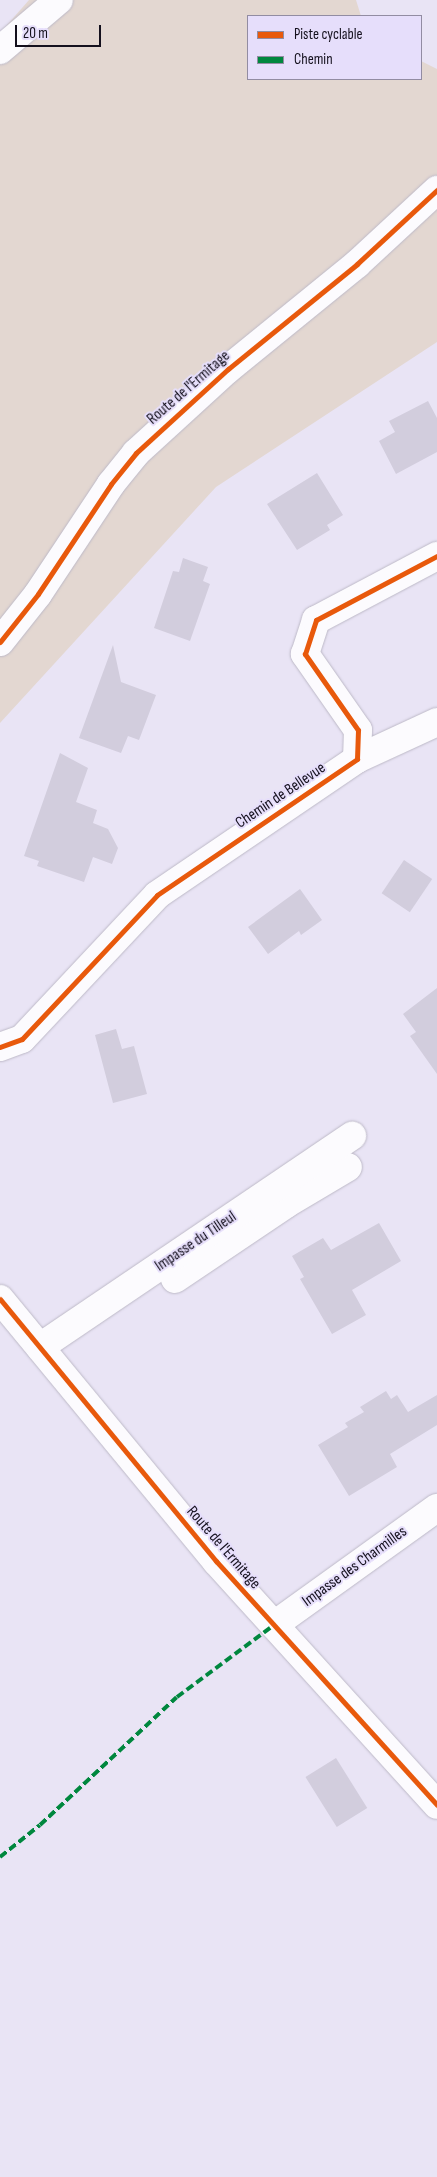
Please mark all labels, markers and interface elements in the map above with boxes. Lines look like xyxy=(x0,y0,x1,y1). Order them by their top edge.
scale bar xyxy=(18,15,104,47)
legend xyxy=(247,15,422,80)
text: 20 m xyxy=(23,24,48,43)
text: Piste cyclable xyxy=(294,25,363,44)
text: Chemin xyxy=(294,50,333,69)
street label: Route de l'Ermitage xyxy=(144,347,234,429)
street label: Chemin de Bellevue xyxy=(232,759,330,833)
street label: Impasse du Tilleul xyxy=(152,1208,240,1276)
street label: Route de l'Ermitage xyxy=(182,1503,264,1593)
street label: Impasse des Charmilles xyxy=(299,1523,411,1611)

